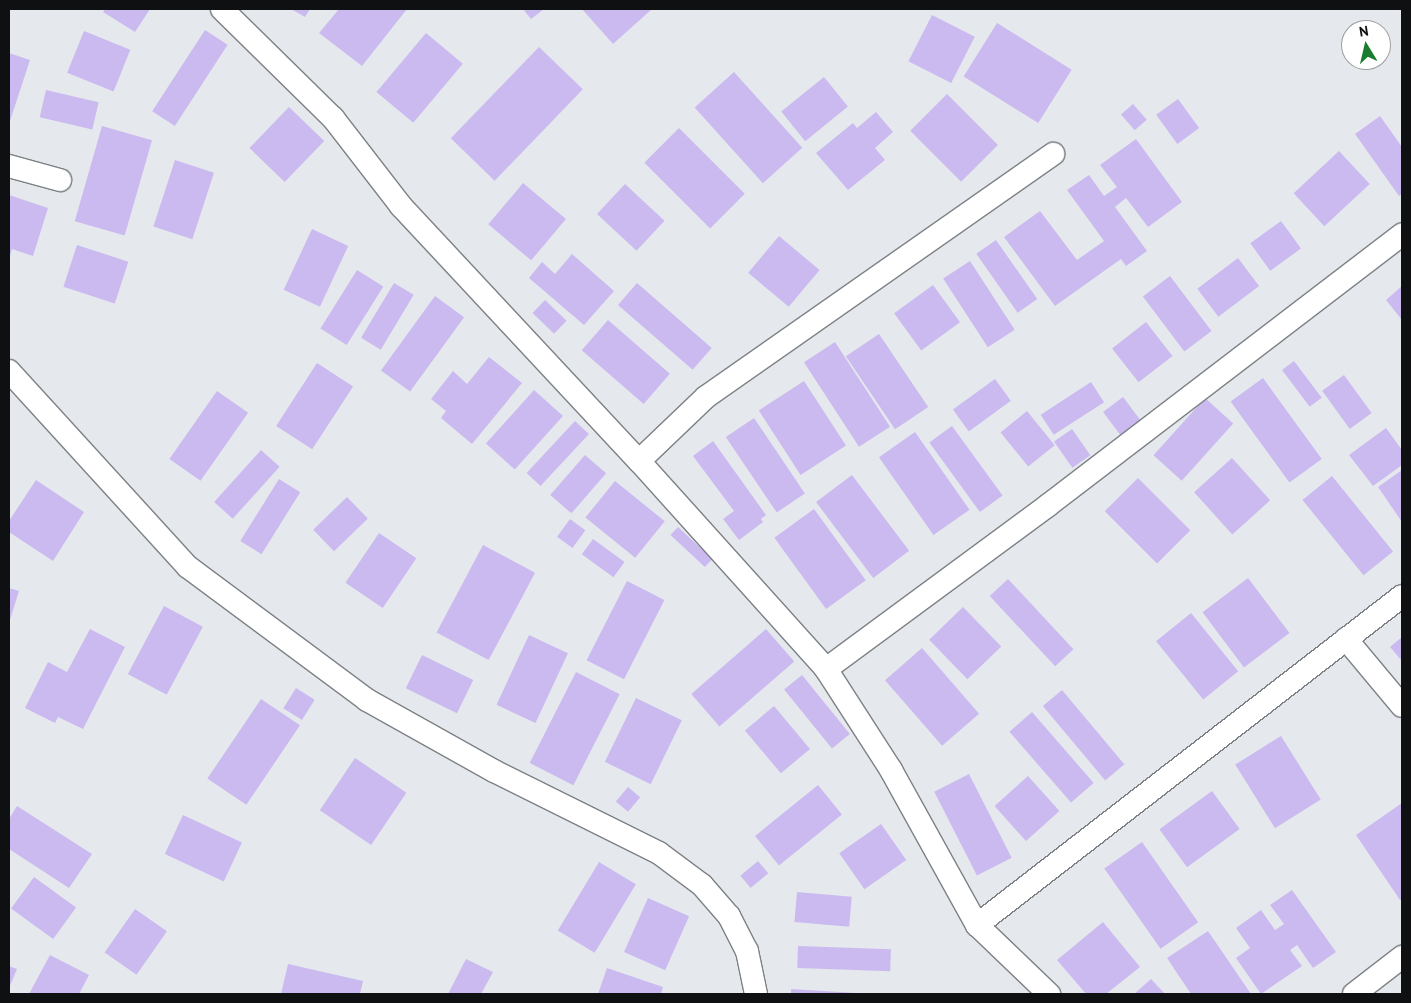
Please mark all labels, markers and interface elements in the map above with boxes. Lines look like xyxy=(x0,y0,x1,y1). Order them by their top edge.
north arrow xyxy=(1341,20,1391,70)
text: N xyxy=(1358,22,1370,41)

